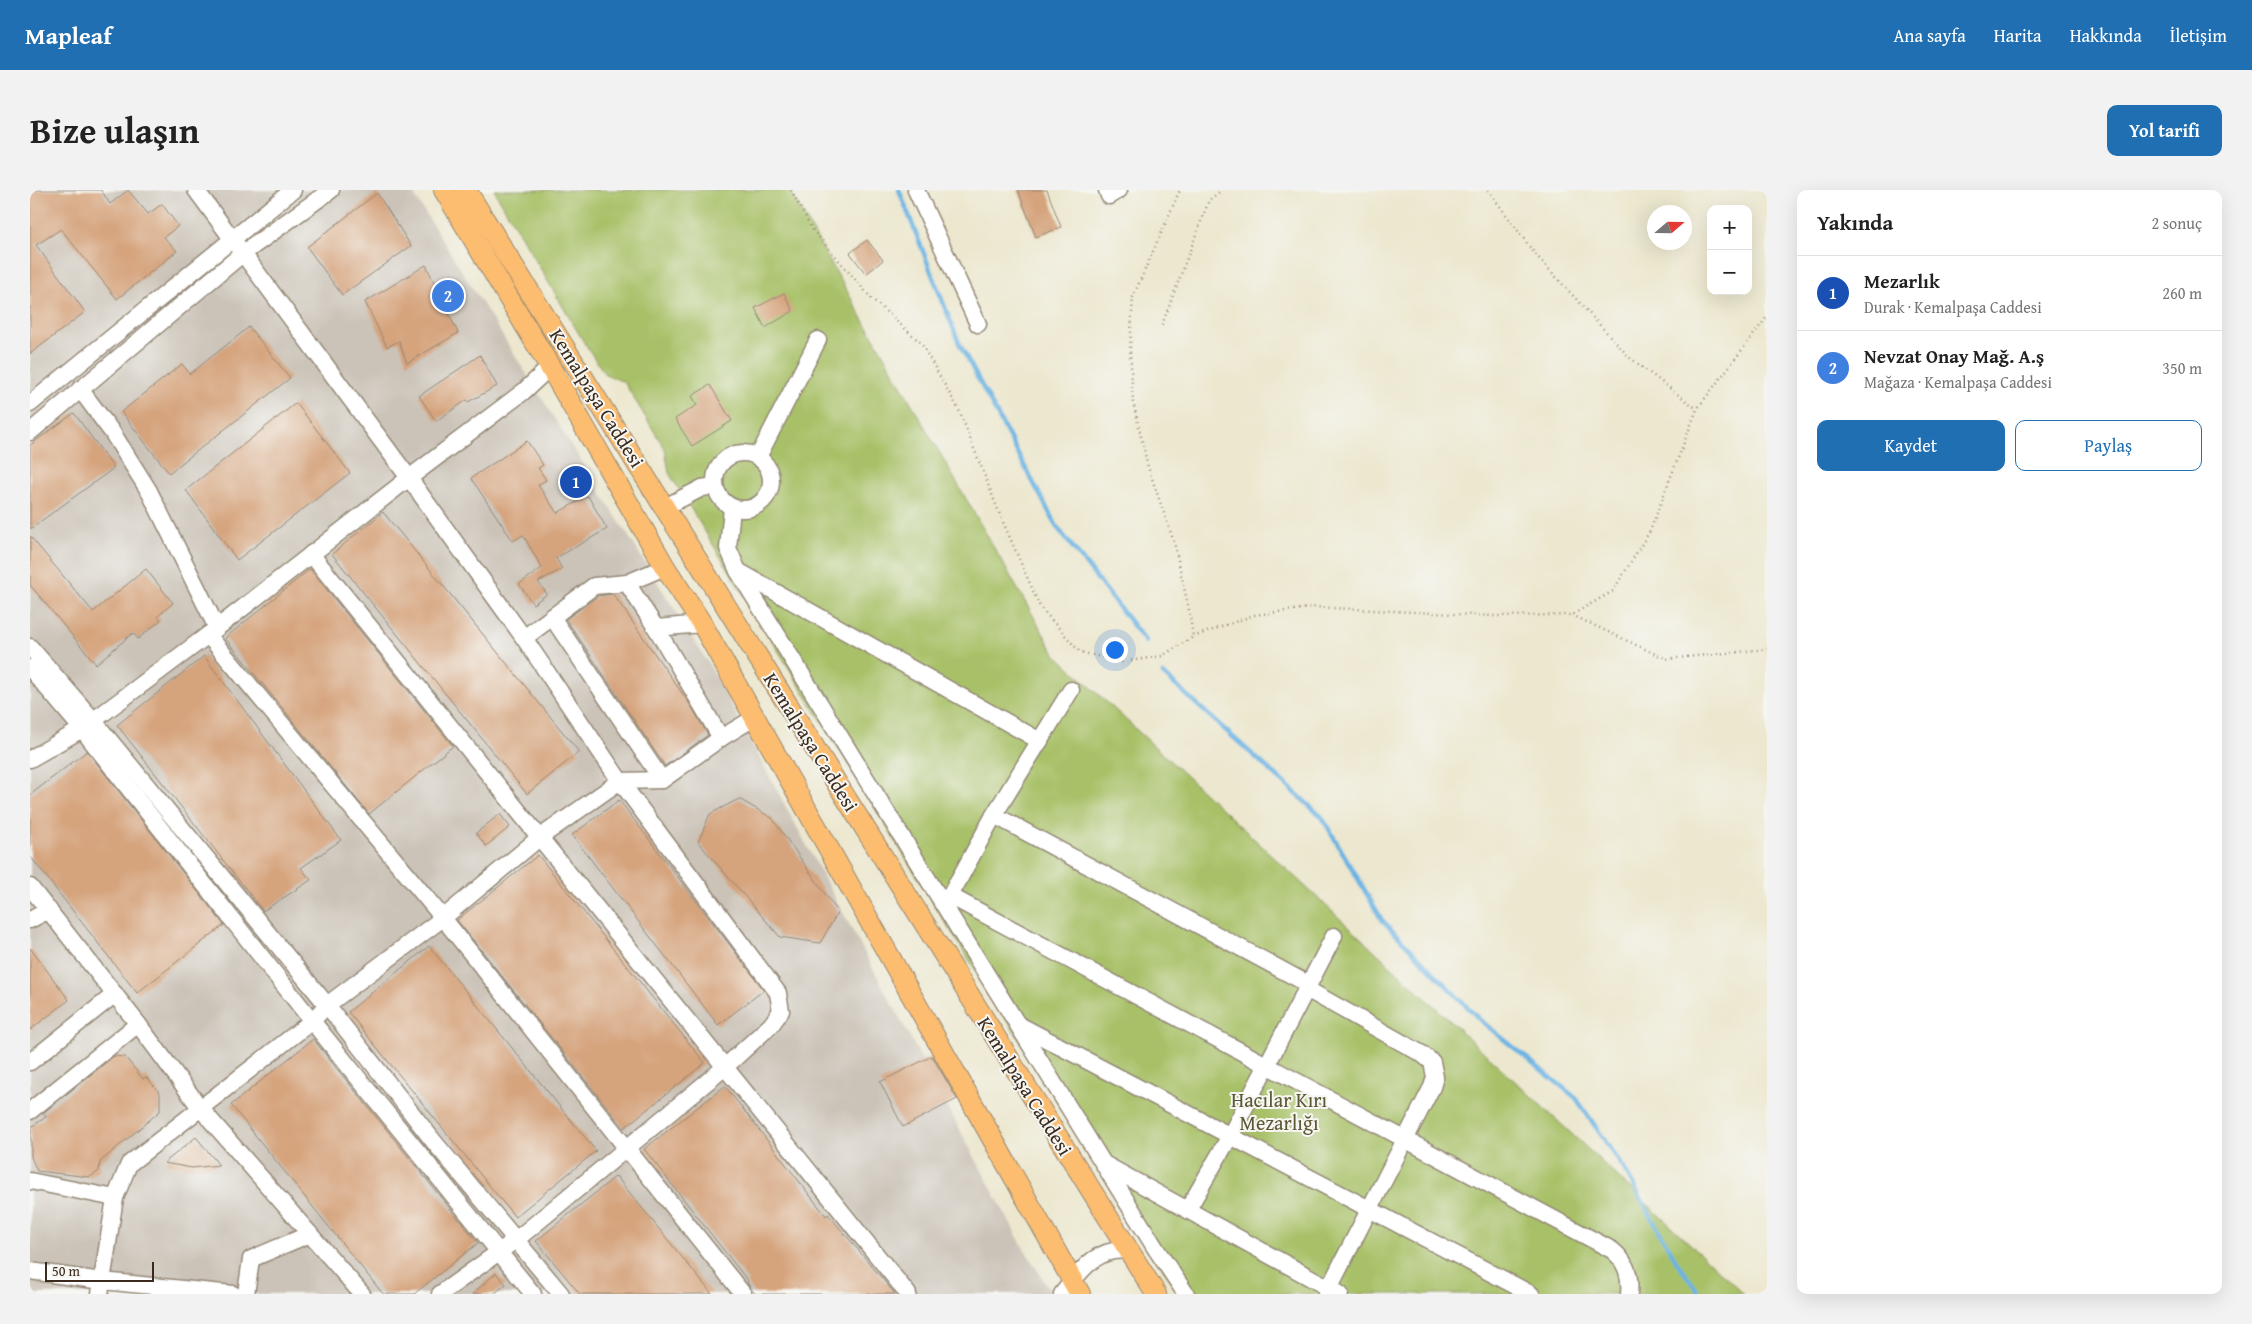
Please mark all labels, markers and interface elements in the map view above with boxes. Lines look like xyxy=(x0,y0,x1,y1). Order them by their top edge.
text: Mapleaf xyxy=(25,18,112,53)
text: Ana sayfa xyxy=(1893,22,1966,49)
text: Harita xyxy=(1994,22,2042,49)
text: Hakkında xyxy=(2070,22,2142,49)
text: İletişim xyxy=(2170,22,2227,49)
text: Bize ulaşın xyxy=(30,105,200,156)
button: Yol tarifi xyxy=(2107,105,2222,156)
north arrow xyxy=(1647,205,1692,250)
map controls xyxy=(1707,205,1752,295)
button: + xyxy=(1707,205,1752,250)
text: Yakında xyxy=(1817,207,1893,238)
text: 2 sonuç xyxy=(2152,211,2202,235)
button: − xyxy=(1707,250,1752,295)
text: Mezarlık xyxy=(1864,267,1940,295)
pin: 2 xyxy=(432,277,464,315)
text: 1 xyxy=(1829,281,1837,305)
text: 260 m xyxy=(2162,281,2202,305)
text: Durak · Kemalpaşa Caddesi xyxy=(1864,295,2042,319)
street label: Kemalpaşa Caddesi xyxy=(543,323,652,473)
text: Nevzat Onay Mağ. A.ş xyxy=(1864,342,2044,370)
text: 2 xyxy=(1829,356,1837,380)
text: 350 m xyxy=(2162,356,2202,380)
text: Mağaza · Kemalpaşa Caddesi xyxy=(1864,370,2052,394)
button: Kaydet xyxy=(1817,420,2005,471)
button: Paylaş xyxy=(2015,420,2202,471)
pin: 1 xyxy=(560,463,592,501)
your location xyxy=(1102,637,1128,663)
street label: Kemalpaşa Caddesi xyxy=(757,667,866,817)
street label: Kemalpaşa Caddesi xyxy=(971,1011,1080,1161)
park label: Hacılar Kırı Mezarlığı xyxy=(1231,1085,1327,1137)
scale bar xyxy=(45,1259,154,1282)
text: 50 m xyxy=(52,1261,80,1281)

